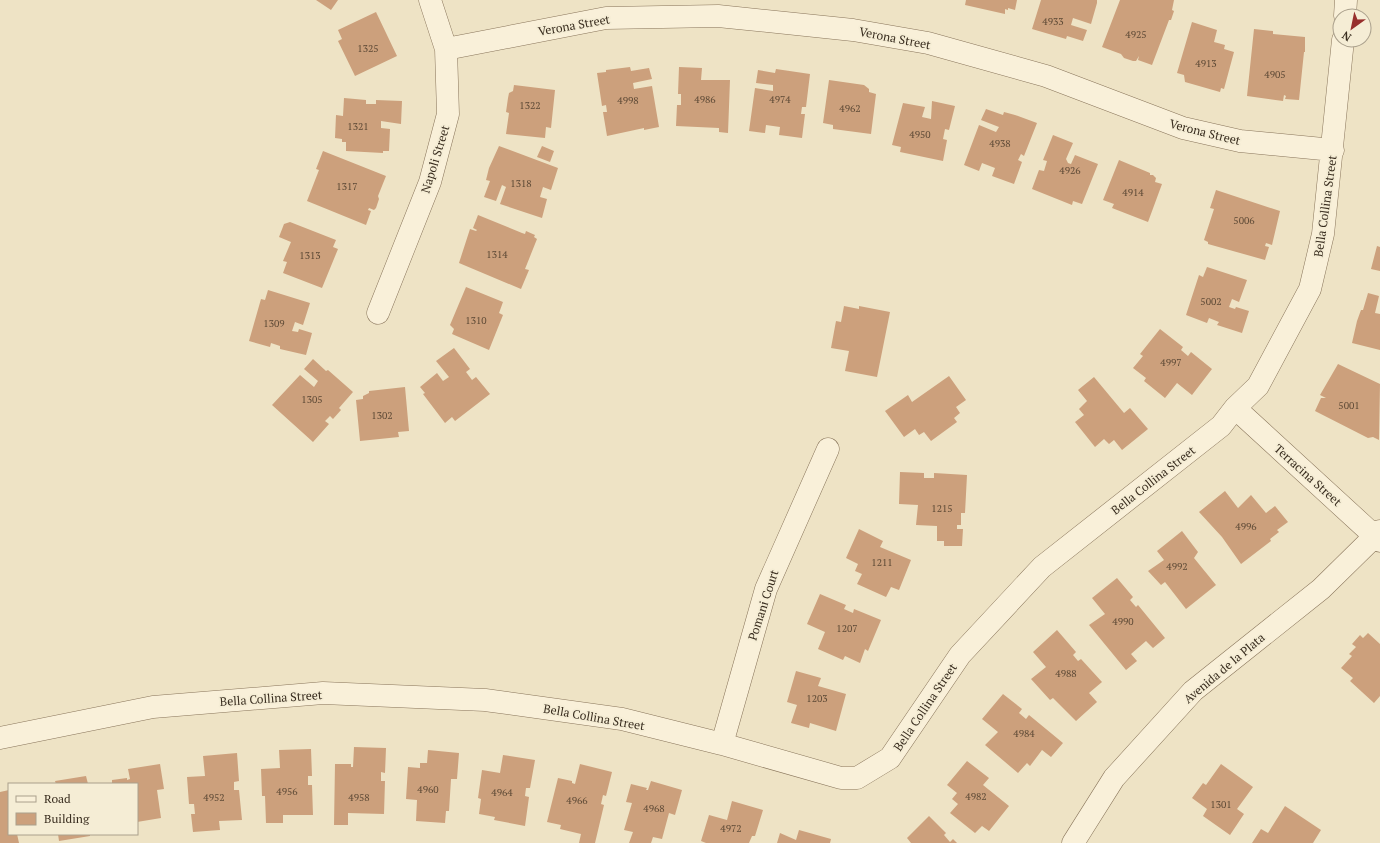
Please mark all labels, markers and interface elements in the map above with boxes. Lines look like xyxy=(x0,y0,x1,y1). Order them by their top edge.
north arrow xyxy=(1332,8,1372,48)
street label: Verona Street xyxy=(537,11,612,39)
house number: 4933 xyxy=(1042,15,1064,28)
street label: Verona Street xyxy=(858,24,933,52)
house number: 4925 xyxy=(1125,28,1147,41)
text: N xyxy=(1339,28,1354,45)
house number: 1325 xyxy=(357,42,379,55)
house number: 4913 xyxy=(1195,57,1217,70)
house number: 4905 xyxy=(1264,68,1286,81)
house number: 4986 xyxy=(694,93,716,106)
house number: 4974 xyxy=(769,93,791,106)
house number: 4998 xyxy=(617,94,639,107)
house number: 1322 xyxy=(519,99,541,112)
house number: 4962 xyxy=(839,102,861,115)
street label: Verona Street xyxy=(1168,116,1243,148)
house number: 1321 xyxy=(347,120,369,133)
street label: Napoli Street xyxy=(418,123,453,195)
house number: 4950 xyxy=(909,128,931,141)
house number: 4938 xyxy=(989,137,1011,150)
street label: Bella Collina Street xyxy=(1310,154,1340,258)
house number: 4926 xyxy=(1059,164,1081,177)
house number: 1318 xyxy=(510,177,532,190)
house number: 1317 xyxy=(336,180,358,193)
house number: 4914 xyxy=(1122,186,1144,199)
house number: 5006 xyxy=(1233,214,1255,227)
house number: 1314 xyxy=(486,248,508,261)
house number: 1313 xyxy=(299,249,321,262)
house number: 5002 xyxy=(1200,295,1222,308)
house number: 1310 xyxy=(465,314,487,327)
house number: 1309 xyxy=(263,317,285,330)
house number: 4997 xyxy=(1160,356,1182,369)
house number: 1305 xyxy=(301,393,323,406)
house number: 5001 xyxy=(1338,399,1360,412)
house number: 1302 xyxy=(371,409,393,422)
street label: Terracina Street xyxy=(1271,441,1345,509)
street label: Bella Collina Street xyxy=(1108,442,1198,518)
house number: 1215 xyxy=(931,502,953,515)
house number: 4996 xyxy=(1235,520,1257,533)
house number: 1211 xyxy=(871,556,893,569)
house number: 4992 xyxy=(1166,560,1188,573)
street label: Pomani Court xyxy=(745,567,782,642)
house number: 4990 xyxy=(1112,615,1134,628)
house number: 1207 xyxy=(836,622,858,635)
street label: Avenida de la Plata xyxy=(1180,630,1268,706)
street label: Bella Collina Street xyxy=(890,660,960,754)
house number: 4988 xyxy=(1055,667,1077,680)
street label: Bella Collina Street xyxy=(219,687,323,709)
house number: 1203 xyxy=(806,692,828,705)
street label: Bella Collina Street xyxy=(542,701,646,733)
house number: 4984 xyxy=(1013,727,1035,740)
legend xyxy=(8,783,138,835)
house number: 4960 xyxy=(417,783,439,796)
house number: 4956 xyxy=(276,785,298,798)
house number: 4964 xyxy=(491,786,513,799)
house number: 4982 xyxy=(965,790,987,803)
text: Road xyxy=(44,791,71,806)
house number: 4952 xyxy=(203,791,225,804)
house number: 4958 xyxy=(348,791,370,804)
house number: 4966 xyxy=(566,794,588,807)
house number: 1301 xyxy=(1210,798,1232,811)
house number: 4968 xyxy=(643,802,665,815)
text: Building xyxy=(44,811,90,826)
house number: 4972 xyxy=(720,822,742,835)

